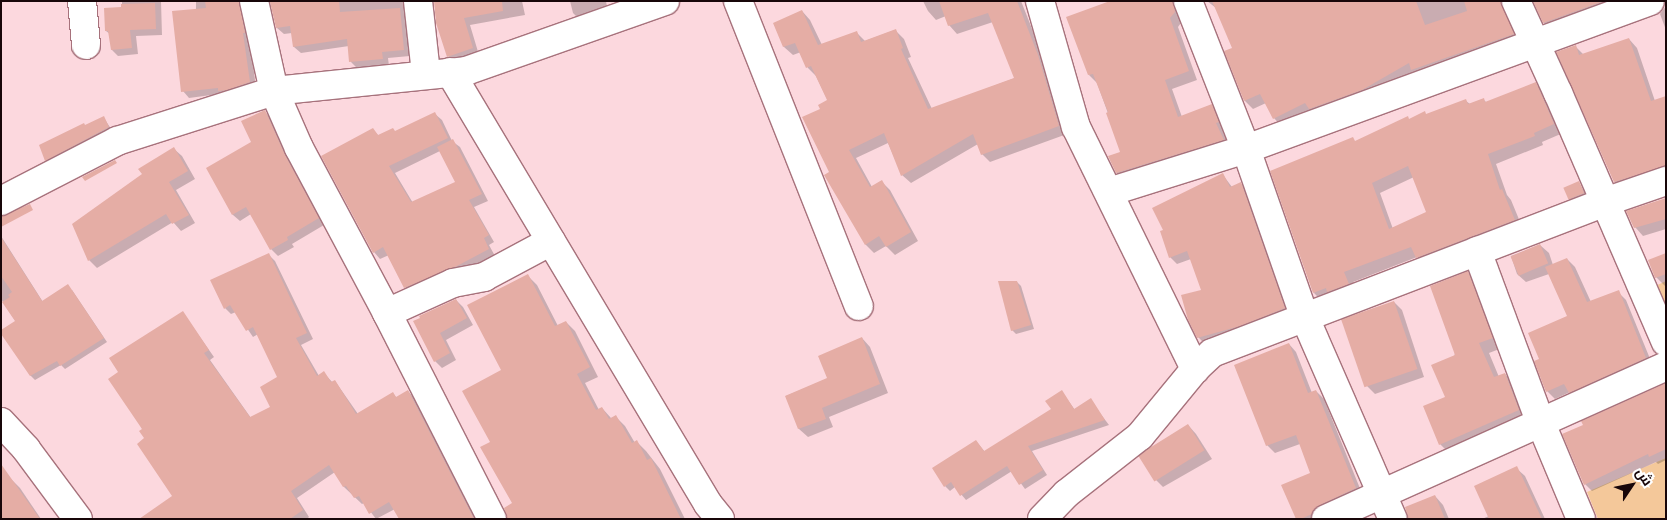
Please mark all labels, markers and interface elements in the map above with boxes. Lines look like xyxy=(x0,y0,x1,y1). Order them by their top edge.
north arrow xyxy=(1607,460,1657,510)
text: ش xyxy=(1633,465,1656,489)

